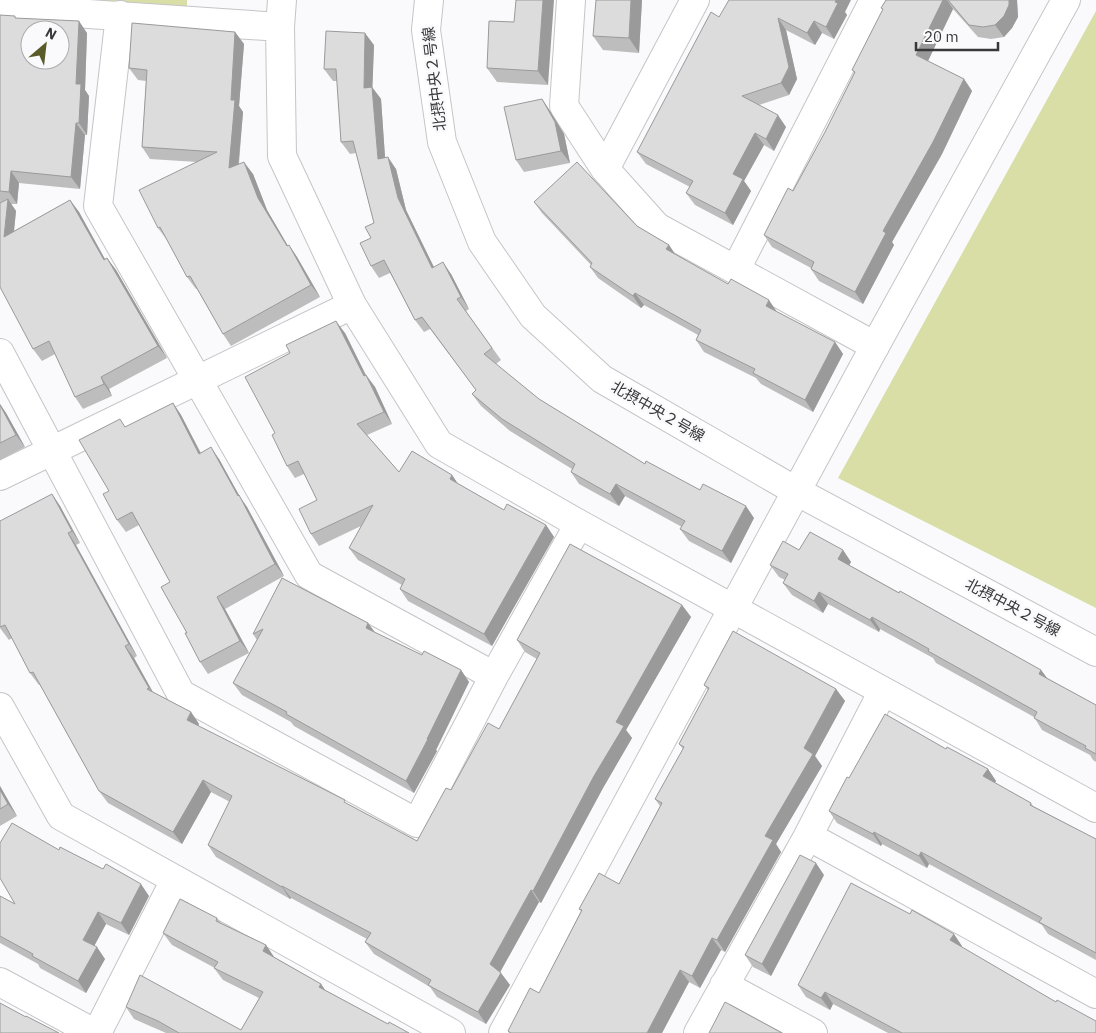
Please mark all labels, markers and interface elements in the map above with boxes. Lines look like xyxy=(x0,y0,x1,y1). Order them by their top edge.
north arrow xyxy=(20,20,70,70)
scale bar xyxy=(916,20,998,52)
text: N xyxy=(42,23,60,44)
street label: 北摂中央２号線 xyxy=(418,26,450,132)
text: 20 m xyxy=(924,27,959,46)
street label: 北摂中央２号線 xyxy=(608,377,708,445)
street label: 北摂中央２号線 xyxy=(962,574,1064,640)

